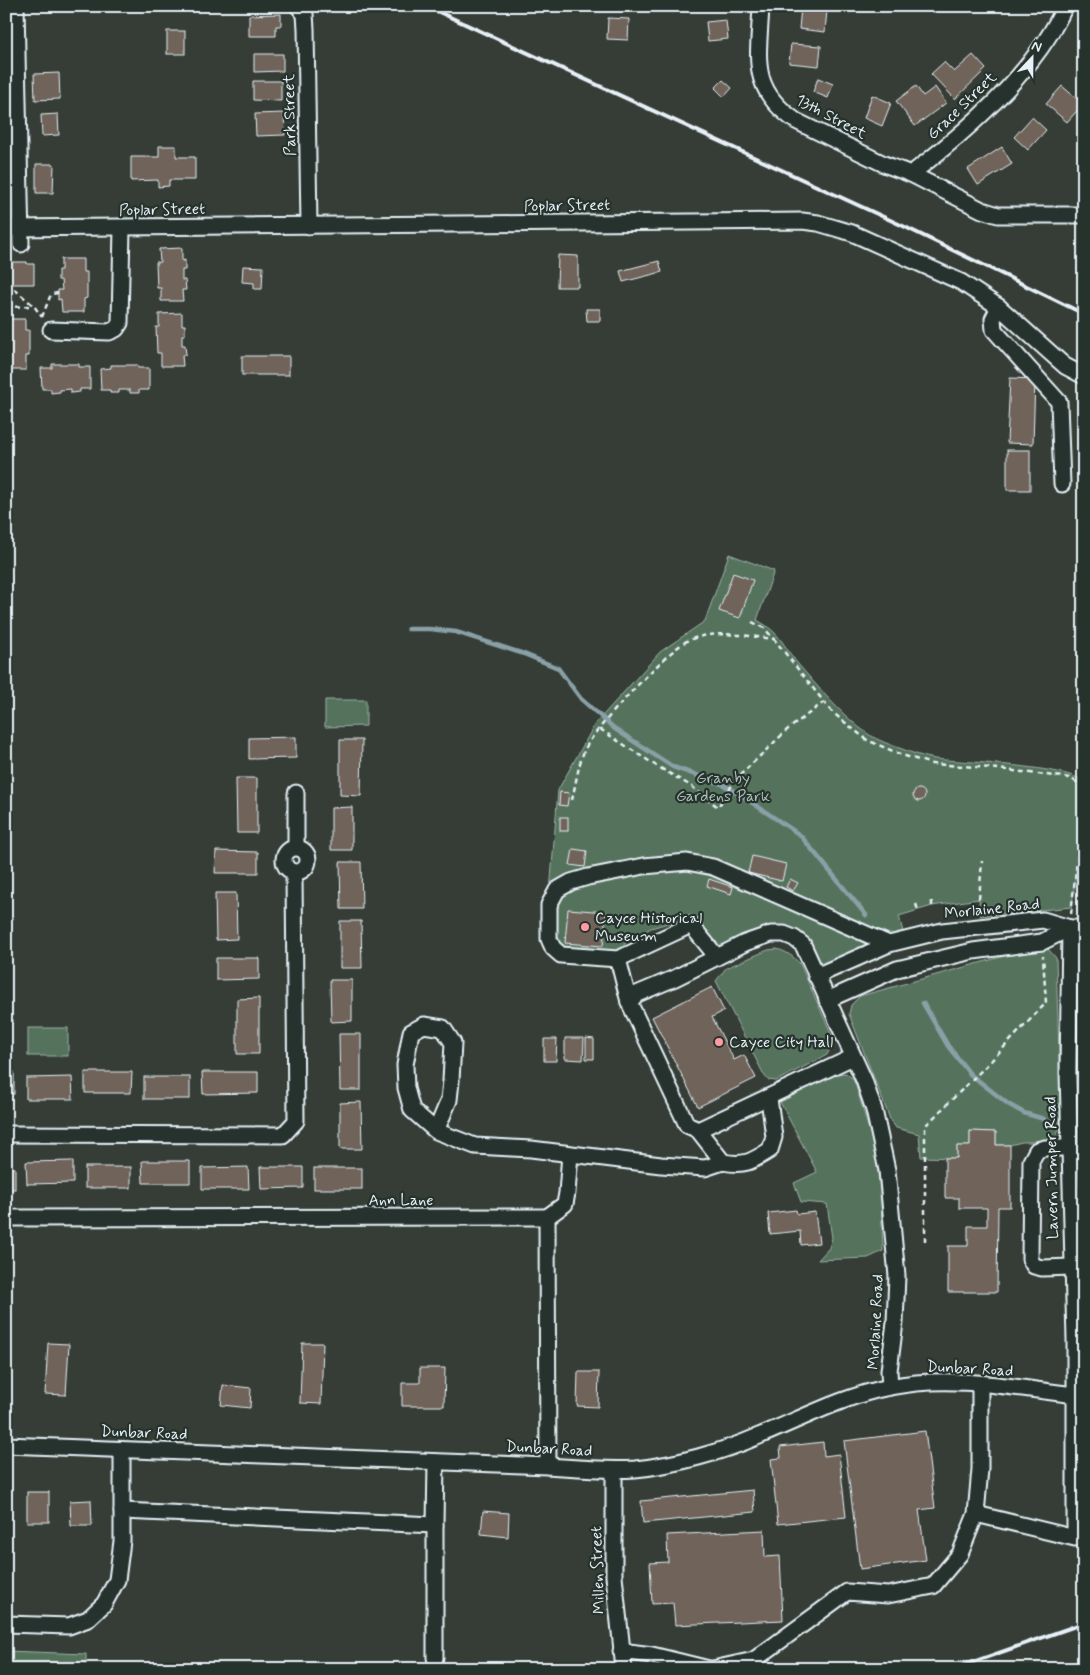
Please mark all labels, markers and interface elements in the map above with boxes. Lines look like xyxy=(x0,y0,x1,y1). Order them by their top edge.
north arrow xyxy=(1008,32,1058,82)
text: N xyxy=(1029,37,1044,57)
street label: Grace Street xyxy=(923,67,1002,144)
street label: Park Street xyxy=(279,73,301,156)
street label: 13th Street xyxy=(792,90,871,145)
street label: Poplar Street xyxy=(524,195,610,217)
street label: Poplar Street xyxy=(119,199,205,221)
park label: Granby Gardens Park xyxy=(676,768,770,807)
street label: Morlaine Road xyxy=(943,894,1041,924)
place label: Cayce Historical Museum xyxy=(595,908,702,947)
marker: Cayce Historical Museum xyxy=(579,921,591,933)
place label: Cayce City Hall xyxy=(729,1032,833,1053)
marker: Cayce City Hall xyxy=(713,1036,725,1048)
street label: Lavern Jumper Road xyxy=(1040,1096,1064,1240)
street label: Ann Lane xyxy=(369,1190,433,1211)
street label: Morlaine Road xyxy=(863,1274,889,1370)
street label: Dunbar Road xyxy=(926,1356,1014,1382)
street label: Dunbar Road xyxy=(100,1421,188,1445)
street label: Dunbar Road xyxy=(505,1436,593,1462)
street label: Millen Street xyxy=(586,1526,610,1614)

